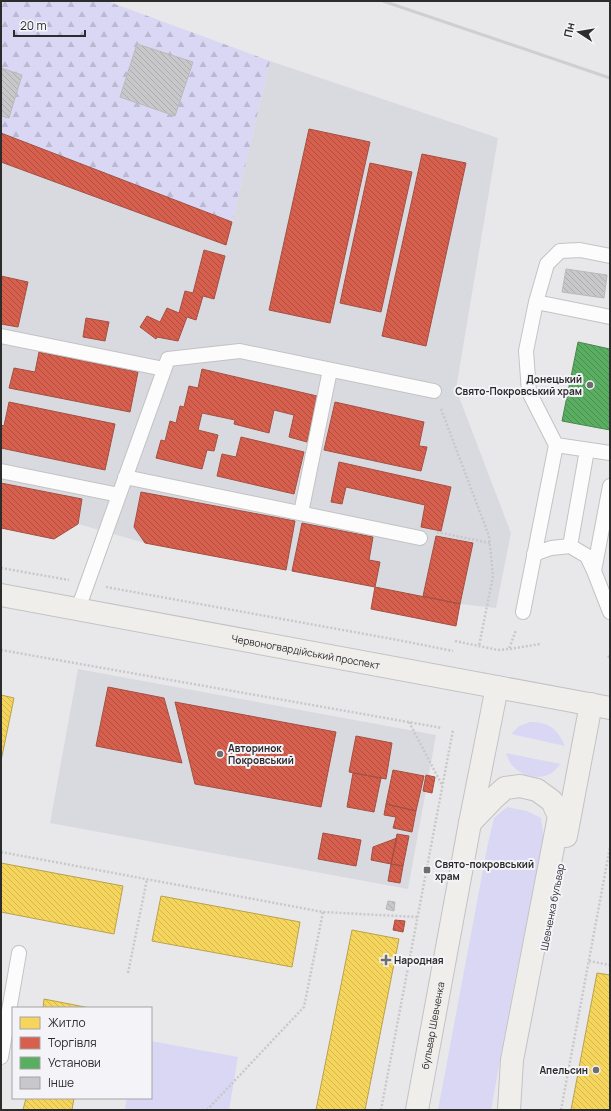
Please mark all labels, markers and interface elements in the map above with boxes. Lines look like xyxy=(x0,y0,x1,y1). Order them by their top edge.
scale bar xyxy=(14,12,85,38)
north arrow xyxy=(559,12,599,52)
text: 20 m xyxy=(20,17,47,34)
text: Пн xyxy=(560,21,578,39)
place label: Донецький Свято-Покровський храм xyxy=(455,372,582,398)
marker: Донецький Свято-Покровський храм xyxy=(585,380,595,390)
street label: Червоногвардійський проспект xyxy=(230,631,381,672)
place label: Авторинок Покровський xyxy=(228,741,294,767)
marker: Авторинок Покровський xyxy=(215,749,225,759)
place label: Свято-покровський храм xyxy=(435,857,534,883)
street label: Шевченка бульвар xyxy=(537,862,567,952)
marker: Свято-покровський храм xyxy=(422,865,432,875)
place label: Народная xyxy=(394,953,444,967)
marker: Народная xyxy=(381,955,391,965)
street label: бульвар Шевченка xyxy=(418,981,448,1070)
legend xyxy=(12,1007,152,1099)
text: Житло xyxy=(48,1014,85,1031)
text: Торгівля xyxy=(48,1034,97,1051)
text: Установи xyxy=(48,1054,101,1071)
place label: Апельсин xyxy=(539,1063,588,1077)
marker: Апельсин xyxy=(591,1065,601,1075)
text: Інше xyxy=(48,1074,74,1091)

